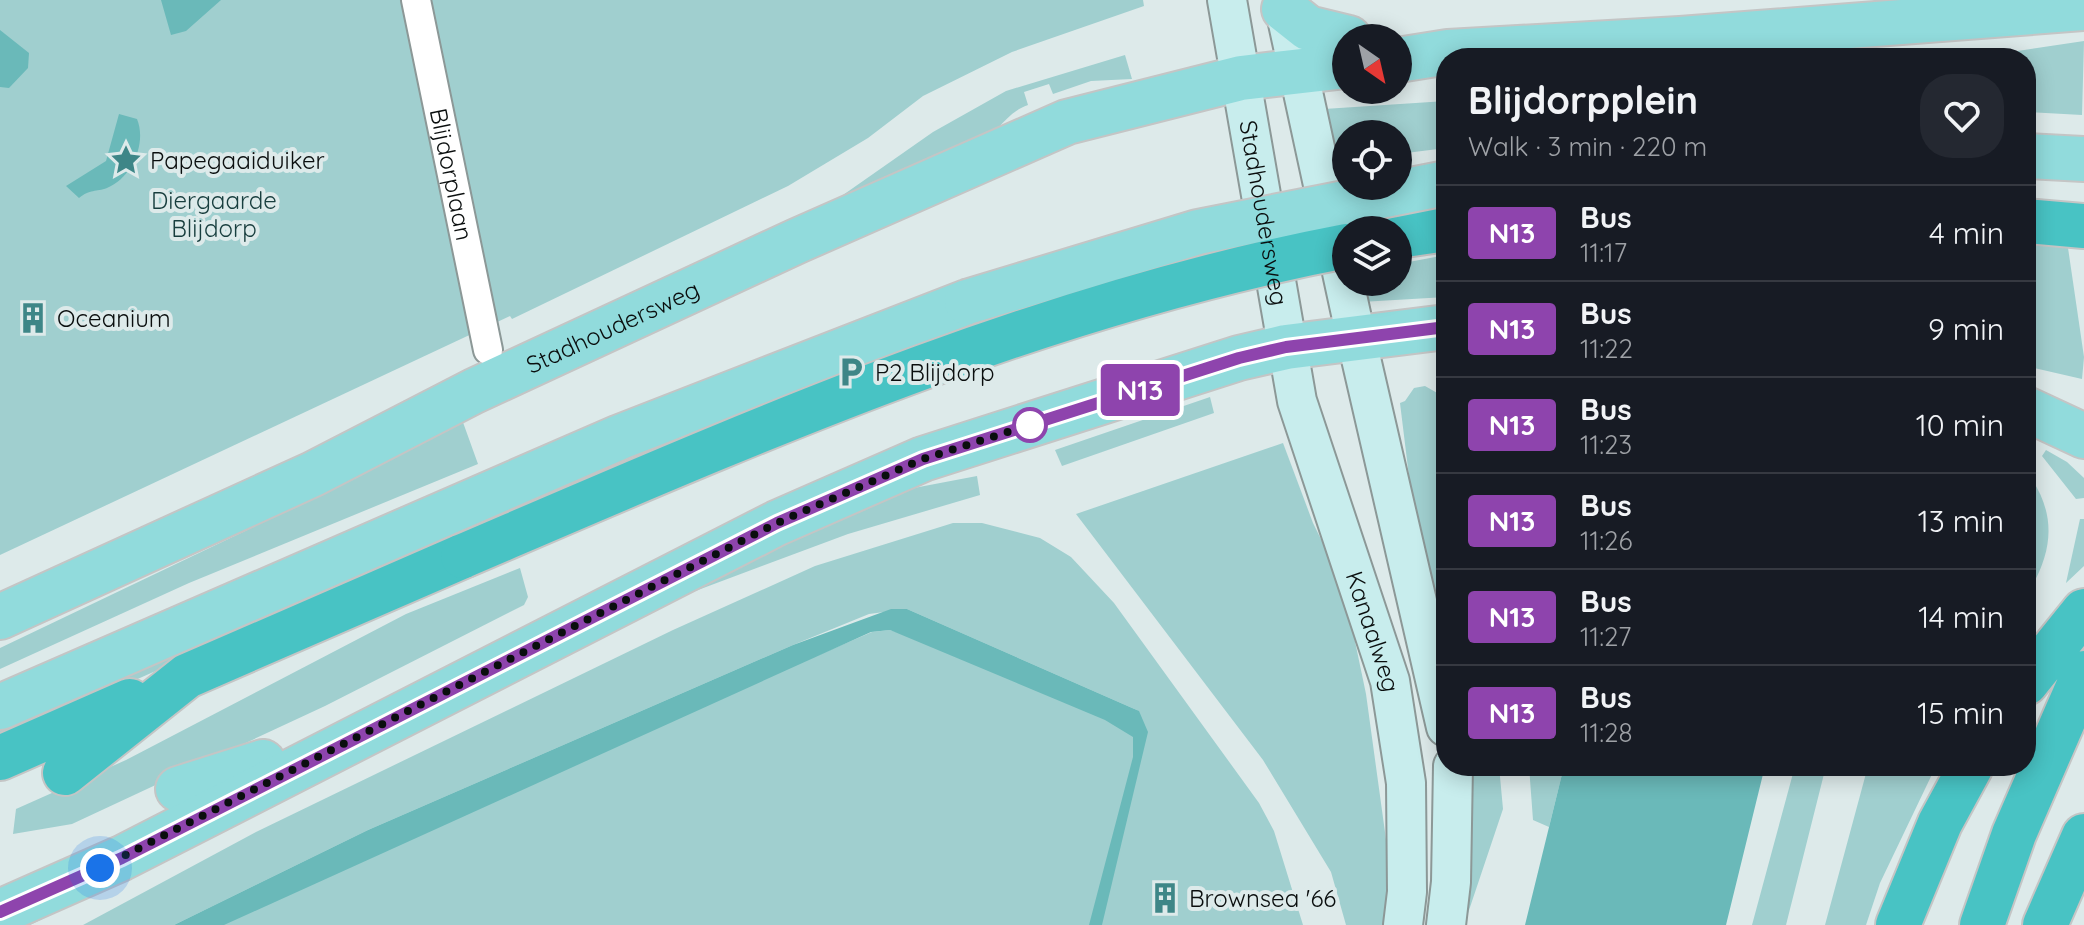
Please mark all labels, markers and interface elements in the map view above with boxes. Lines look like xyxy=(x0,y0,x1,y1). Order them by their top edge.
north arrow xyxy=(1332,24,1412,104)
map controls xyxy=(1332,24,1412,296)
button: heart xyxy=(1920,74,2004,158)
text: Blijdorpplein xyxy=(1468,76,1698,124)
street label: Blijdorplaan xyxy=(424,106,480,243)
street label: Stadhoudersweg xyxy=(1233,118,1295,308)
button: locate xyxy=(1332,120,1412,200)
text: Walk · 3 min · 220 m xyxy=(1468,130,1707,163)
place icon: Papegaaiduiker xyxy=(109,143,143,177)
place label: Papegaaiduiker xyxy=(150,145,325,175)
park label: Diergaarde Blijdorp xyxy=(151,185,277,243)
text: Bus xyxy=(1580,198,1632,236)
text: 4 min xyxy=(1929,214,2004,252)
text: N13 xyxy=(1489,215,1535,250)
button: layers xyxy=(1332,216,1412,296)
text: 11:17 xyxy=(1580,236,1627,269)
street label: Stadhoudersweg xyxy=(521,274,704,380)
text: Bus xyxy=(1580,294,1632,332)
building icon: Oceanium xyxy=(16,301,50,335)
place label: Oceanium xyxy=(57,303,171,333)
text: 9 min xyxy=(1928,310,2004,348)
text: N13 xyxy=(1489,311,1535,346)
text: 11:22 xyxy=(1580,332,1633,365)
parking icon: P2 Blijdorp xyxy=(834,355,868,389)
place label: P2 Blijdorp xyxy=(875,357,995,387)
line badge: N13 xyxy=(1094,364,1186,416)
text: N13 xyxy=(1117,372,1163,407)
text: Bus xyxy=(1580,390,1632,428)
text: 10 min xyxy=(1916,406,2004,444)
text: N13 xyxy=(1489,407,1535,442)
unlabelled marker xyxy=(1013,408,1047,442)
text: 11:23 xyxy=(1580,428,1632,461)
text: Bus xyxy=(1580,486,1632,524)
text: 13 min xyxy=(1918,502,2004,540)
text: N13 xyxy=(1489,503,1535,538)
text: 11:26 xyxy=(1580,524,1633,557)
street label: Kanaalweg xyxy=(1340,567,1406,694)
text: Bus xyxy=(1580,582,1632,620)
text: 14 min xyxy=(1918,598,2004,636)
text: N13 xyxy=(1489,599,1535,634)
text: 11:27 xyxy=(1580,620,1631,653)
text: Bus xyxy=(1580,678,1632,716)
text: 15 min xyxy=(1917,694,2004,732)
text: N13 xyxy=(1489,695,1535,730)
text: 11:28 xyxy=(1580,716,1633,749)
your location xyxy=(80,848,120,888)
building icon: Brownsea '66 xyxy=(1148,881,1182,915)
place label: Brownsea '66 xyxy=(1189,883,1336,913)

